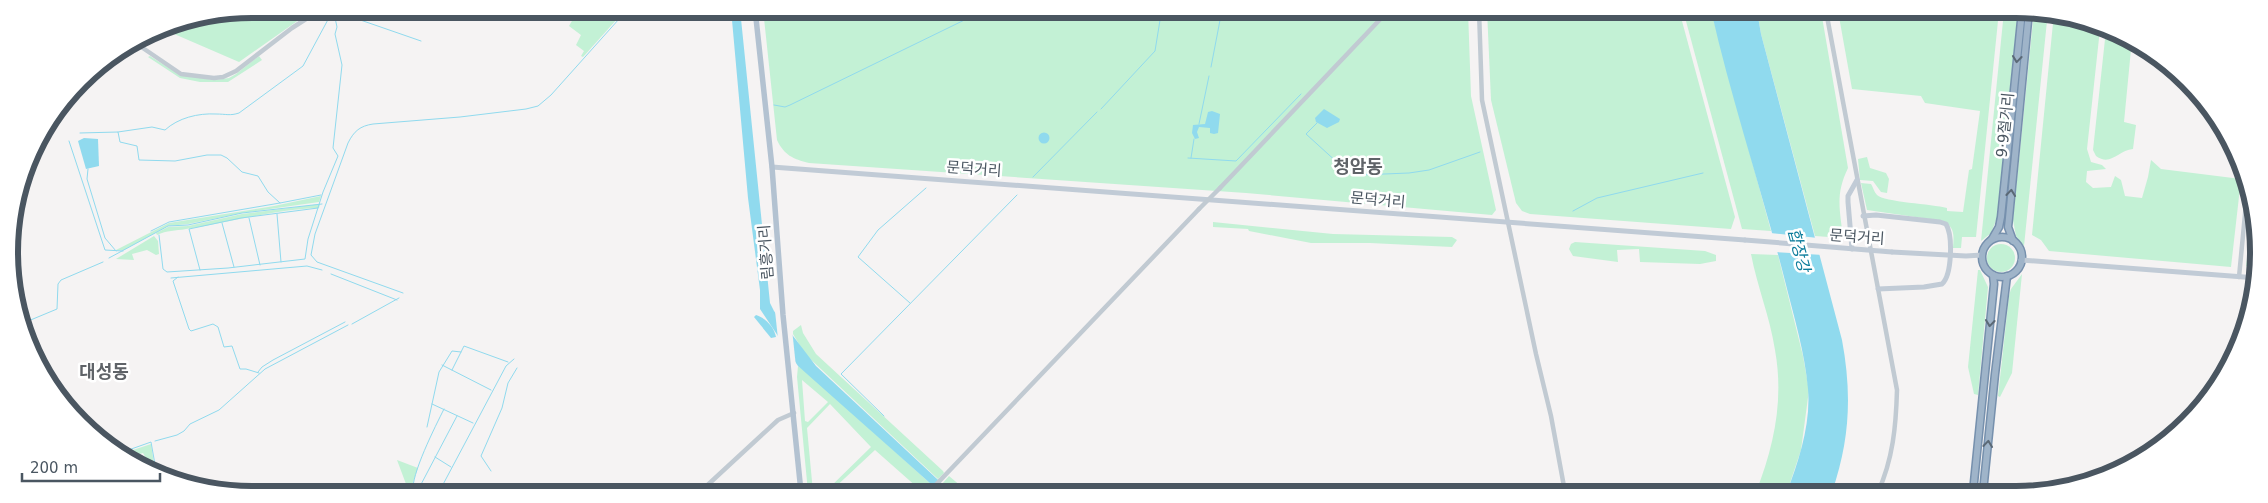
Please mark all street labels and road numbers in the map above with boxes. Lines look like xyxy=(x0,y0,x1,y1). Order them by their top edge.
street label: 9·9절거리 xyxy=(1993,92,2017,158)
street label: 문덕거리 xyxy=(946,158,1002,180)
street label: 문덕거리 xyxy=(1350,189,1406,211)
street label: 림흥거리 xyxy=(755,224,777,280)
street label: 문덕거리 xyxy=(1829,226,1885,248)

